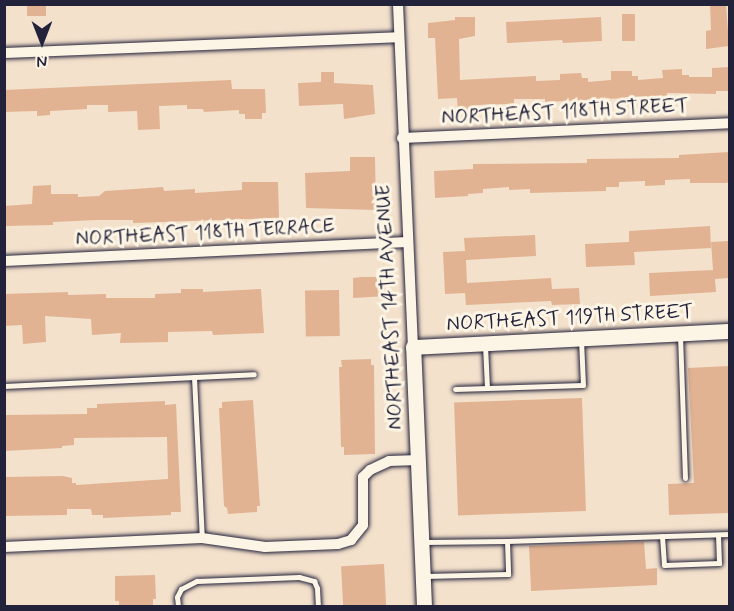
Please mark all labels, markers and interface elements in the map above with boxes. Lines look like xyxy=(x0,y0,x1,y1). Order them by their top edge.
north arrow xyxy=(12,12,72,72)
text: N xyxy=(37,50,47,71)
street label: NORTHEAST 118TH STREET xyxy=(440,93,690,131)
street label: NORTHEAST 14TH AVENUE xyxy=(372,184,408,430)
street label: NORTHEAST 118TH TERRACE xyxy=(75,214,335,252)
street label: NORTHEAST 119TH STREET xyxy=(445,299,695,337)

